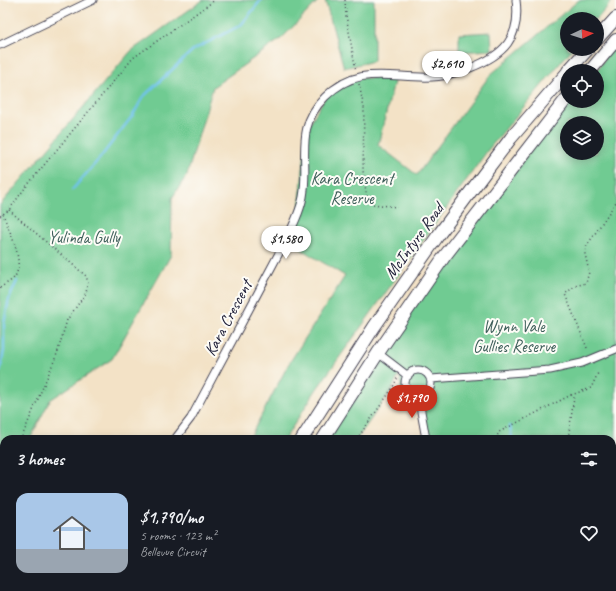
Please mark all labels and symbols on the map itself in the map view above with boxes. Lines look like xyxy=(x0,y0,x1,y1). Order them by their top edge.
north arrow xyxy=(560,12,604,56)
pin: $2,610 xyxy=(414,51,480,85)
park label: Kara Crescent Reserve xyxy=(311,168,396,209)
street label: McIntyre Road xyxy=(379,197,450,283)
pin: $1,580 xyxy=(253,226,319,260)
park label: Yulinda Gully xyxy=(48,227,121,248)
street label: Kara Crescent xyxy=(199,274,258,359)
park label: Wynn Vale Gullies Reserve xyxy=(473,316,557,357)
pin: $1,790 xyxy=(379,385,445,419)

